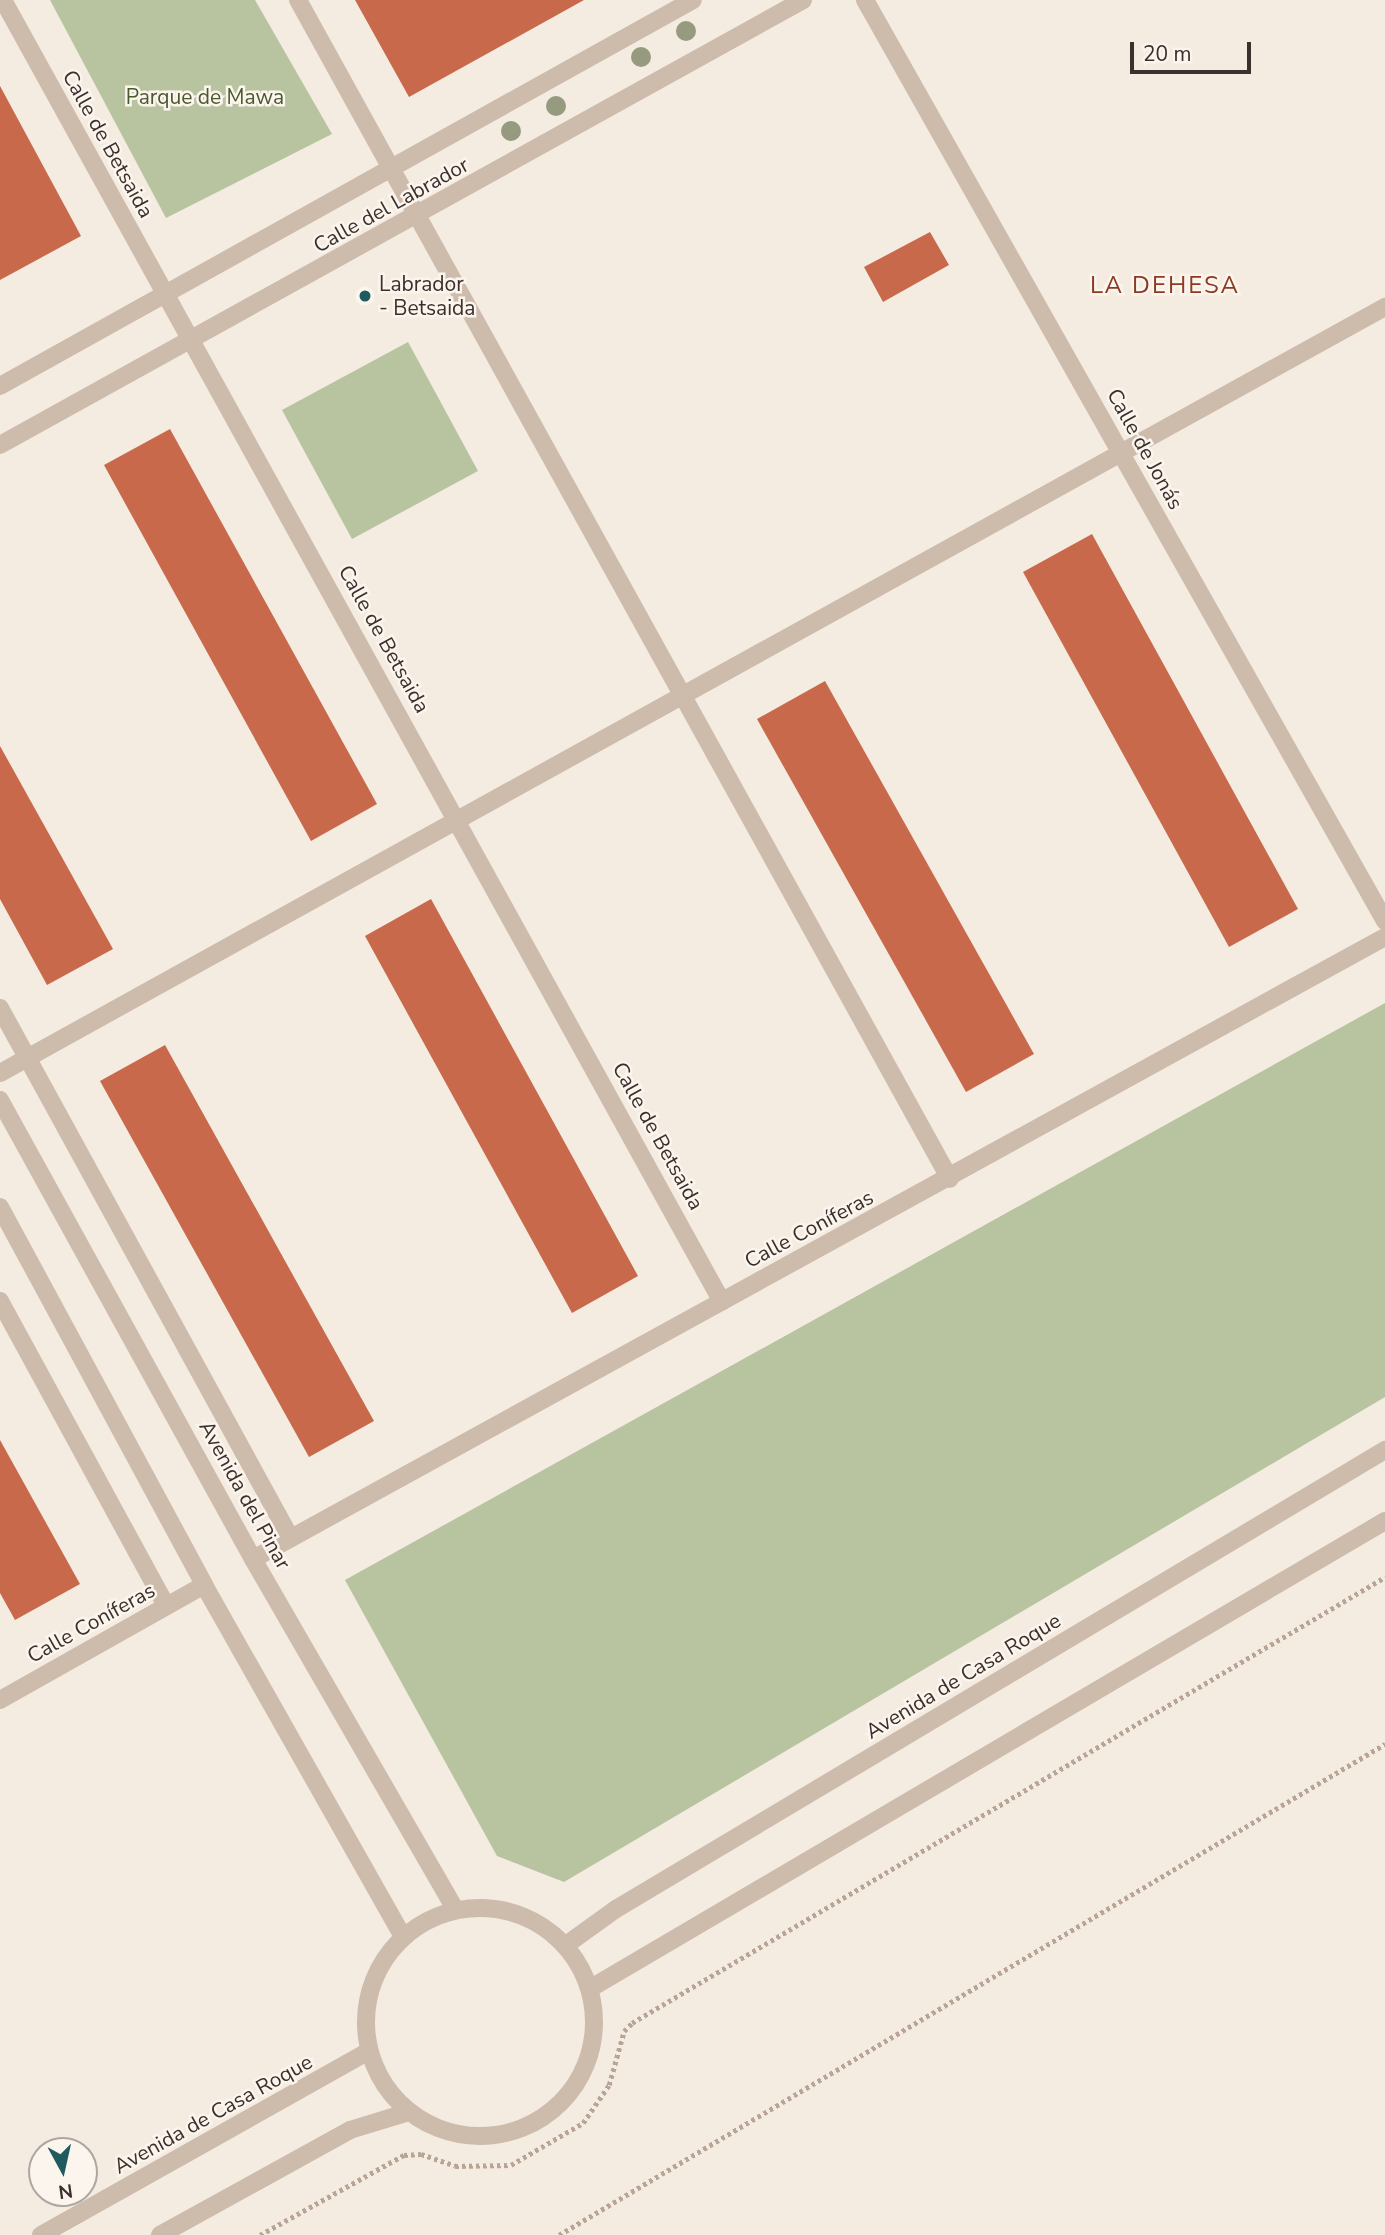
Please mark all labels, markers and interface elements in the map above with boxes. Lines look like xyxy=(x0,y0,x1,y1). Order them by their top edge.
scale bar xyxy=(1133,28,1254,72)
text: 20 m xyxy=(1143,40,1192,68)
street label: Calle de Betsaida xyxy=(57,66,159,222)
park label: Parque de Mawa xyxy=(126,84,284,110)
street label: Calle del Labrador xyxy=(309,152,473,258)
place label: Labrador - Betsaida xyxy=(379,271,475,321)
district label: LA DEHESA xyxy=(1091,272,1239,300)
marker: Labrador - Betsaida xyxy=(357,288,373,304)
street label: Calle de Jonás xyxy=(1101,384,1189,514)
street label: Calle de Betsaida xyxy=(333,561,435,717)
street label: Calle de Betsaida xyxy=(607,1058,709,1214)
street label: Calle Coníferas xyxy=(740,1184,878,1274)
street label: Avenida del Pinar xyxy=(194,1416,296,1574)
street label: Calle Coníferas xyxy=(23,1578,159,1668)
street label: Avenida de Casa Roque xyxy=(861,1608,1065,1744)
street label: Avenida de Casa Roque xyxy=(109,2049,317,2179)
north arrow xyxy=(28,2137,98,2207)
text: N xyxy=(57,2177,74,2205)

